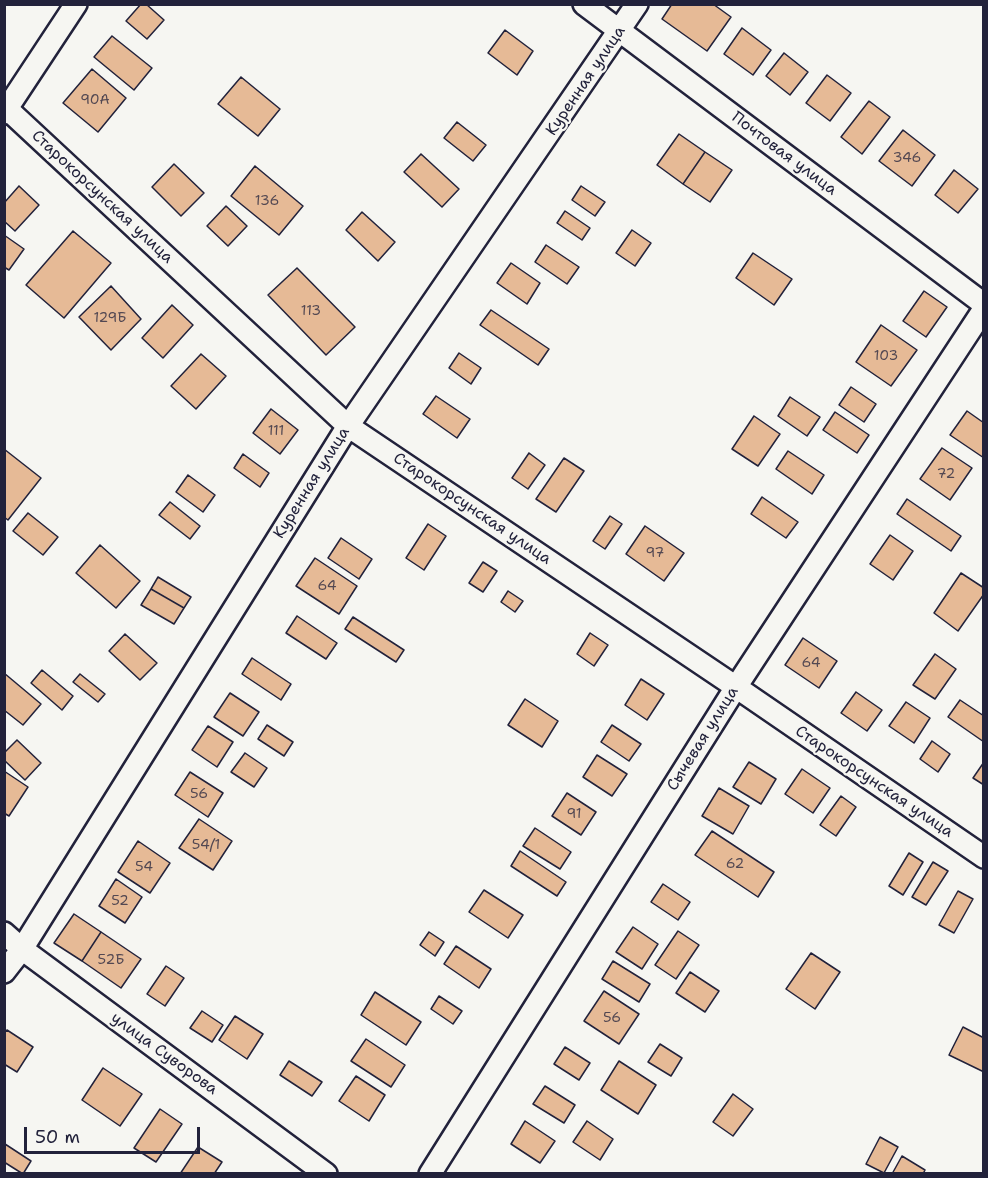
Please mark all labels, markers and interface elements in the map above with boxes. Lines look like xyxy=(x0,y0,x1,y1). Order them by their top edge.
street label: Куренная улица xyxy=(542,23,630,139)
house number: 90А xyxy=(80,92,110,108)
street label: Почтовая улица xyxy=(727,108,841,200)
street label: Старокорсунская улица xyxy=(27,126,177,268)
house number: 346 xyxy=(893,150,921,166)
house number: 136 xyxy=(255,193,279,209)
house number: 113 xyxy=(301,303,321,319)
house number: 129Б xyxy=(93,310,127,326)
house number: 103 xyxy=(874,348,898,364)
house number: 111 xyxy=(268,423,284,439)
street label: Куренная улица xyxy=(270,424,354,542)
street label: Старокорсунская улица xyxy=(389,449,555,569)
house number: 72 xyxy=(937,466,955,482)
house number: 97 xyxy=(646,545,664,561)
house number: 64 xyxy=(317,578,337,594)
house number: 64 xyxy=(801,655,821,671)
street label: Сычевая улица xyxy=(663,683,743,795)
street label: Старокорсунская улица xyxy=(791,722,957,842)
house number: 56 xyxy=(190,786,208,802)
house number: 91 xyxy=(566,806,582,822)
house number: 54/1 xyxy=(192,837,220,853)
house number: 62 xyxy=(726,856,744,872)
house number: 54 xyxy=(135,859,153,875)
house number: 52 xyxy=(111,893,129,909)
house number: 52Б xyxy=(98,952,124,968)
street label: улица Суворова xyxy=(107,1009,221,1099)
house number: 56 xyxy=(603,1010,621,1026)
scale bar xyxy=(27,1115,202,1153)
text: 50 m xyxy=(35,1125,80,1149)

